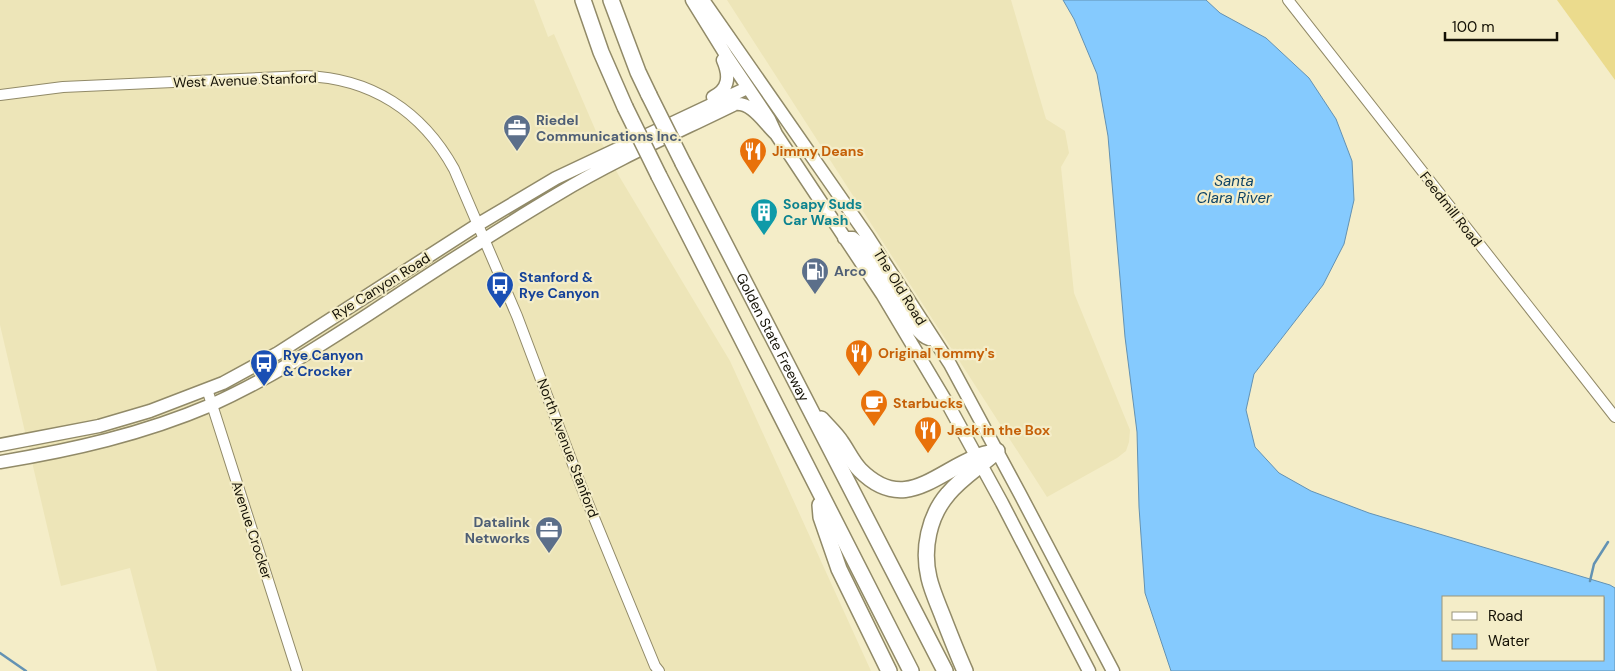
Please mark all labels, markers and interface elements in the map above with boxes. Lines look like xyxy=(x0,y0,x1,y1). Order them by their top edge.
scale bar xyxy=(1445,10,1558,42)
text: 100 m xyxy=(1452,17,1495,37)
street label: West Avenue Stanford xyxy=(173,68,317,92)
place label: Riedel Communications Inc. xyxy=(536,111,681,145)
office icon: Riedel Communications Inc. xyxy=(502,113,532,152)
restaurant icon: Jimmy Deans xyxy=(738,136,768,175)
place label: Jimmy Deans xyxy=(772,142,864,160)
street label: Feedmill Road xyxy=(1416,168,1486,250)
water label: Santa Clara River xyxy=(1196,171,1272,208)
place label: Soapy Suds Car Wash xyxy=(783,195,862,229)
building icon: Soapy Suds Car Wash xyxy=(749,197,779,236)
street label: The Old Road xyxy=(869,245,931,329)
street label: Rye Canyon Road xyxy=(329,249,433,323)
fuel station icon: Arco xyxy=(800,256,830,295)
place label: Arco xyxy=(834,262,867,280)
place label: Stanford & Rye Canyon xyxy=(519,268,599,302)
bus stop icon: Stanford & Rye Canyon xyxy=(485,270,515,309)
street label: Golden State Freeway xyxy=(732,270,814,405)
restaurant icon: Original Tommy's xyxy=(844,338,874,377)
place label: Original Tommy's xyxy=(878,344,995,362)
place label: Rye Canyon & Crocker xyxy=(283,346,363,380)
bus stop icon: Rye Canyon & Crocker xyxy=(249,348,279,387)
street label: North Avenue Stanford xyxy=(533,376,603,520)
cafe icon: Starbucks xyxy=(859,388,889,427)
place label: Starbucks xyxy=(893,394,963,412)
restaurant icon: Jack in the Box xyxy=(913,415,943,454)
place label: Jack in the Box xyxy=(947,421,1050,439)
street label: Avenue Crocker xyxy=(228,479,276,581)
place label: Datalink Networks xyxy=(465,513,530,547)
office icon: Datalink Networks xyxy=(534,515,564,554)
legend xyxy=(1442,596,1605,661)
text: Road xyxy=(1488,606,1523,626)
text: Water xyxy=(1488,631,1530,651)

